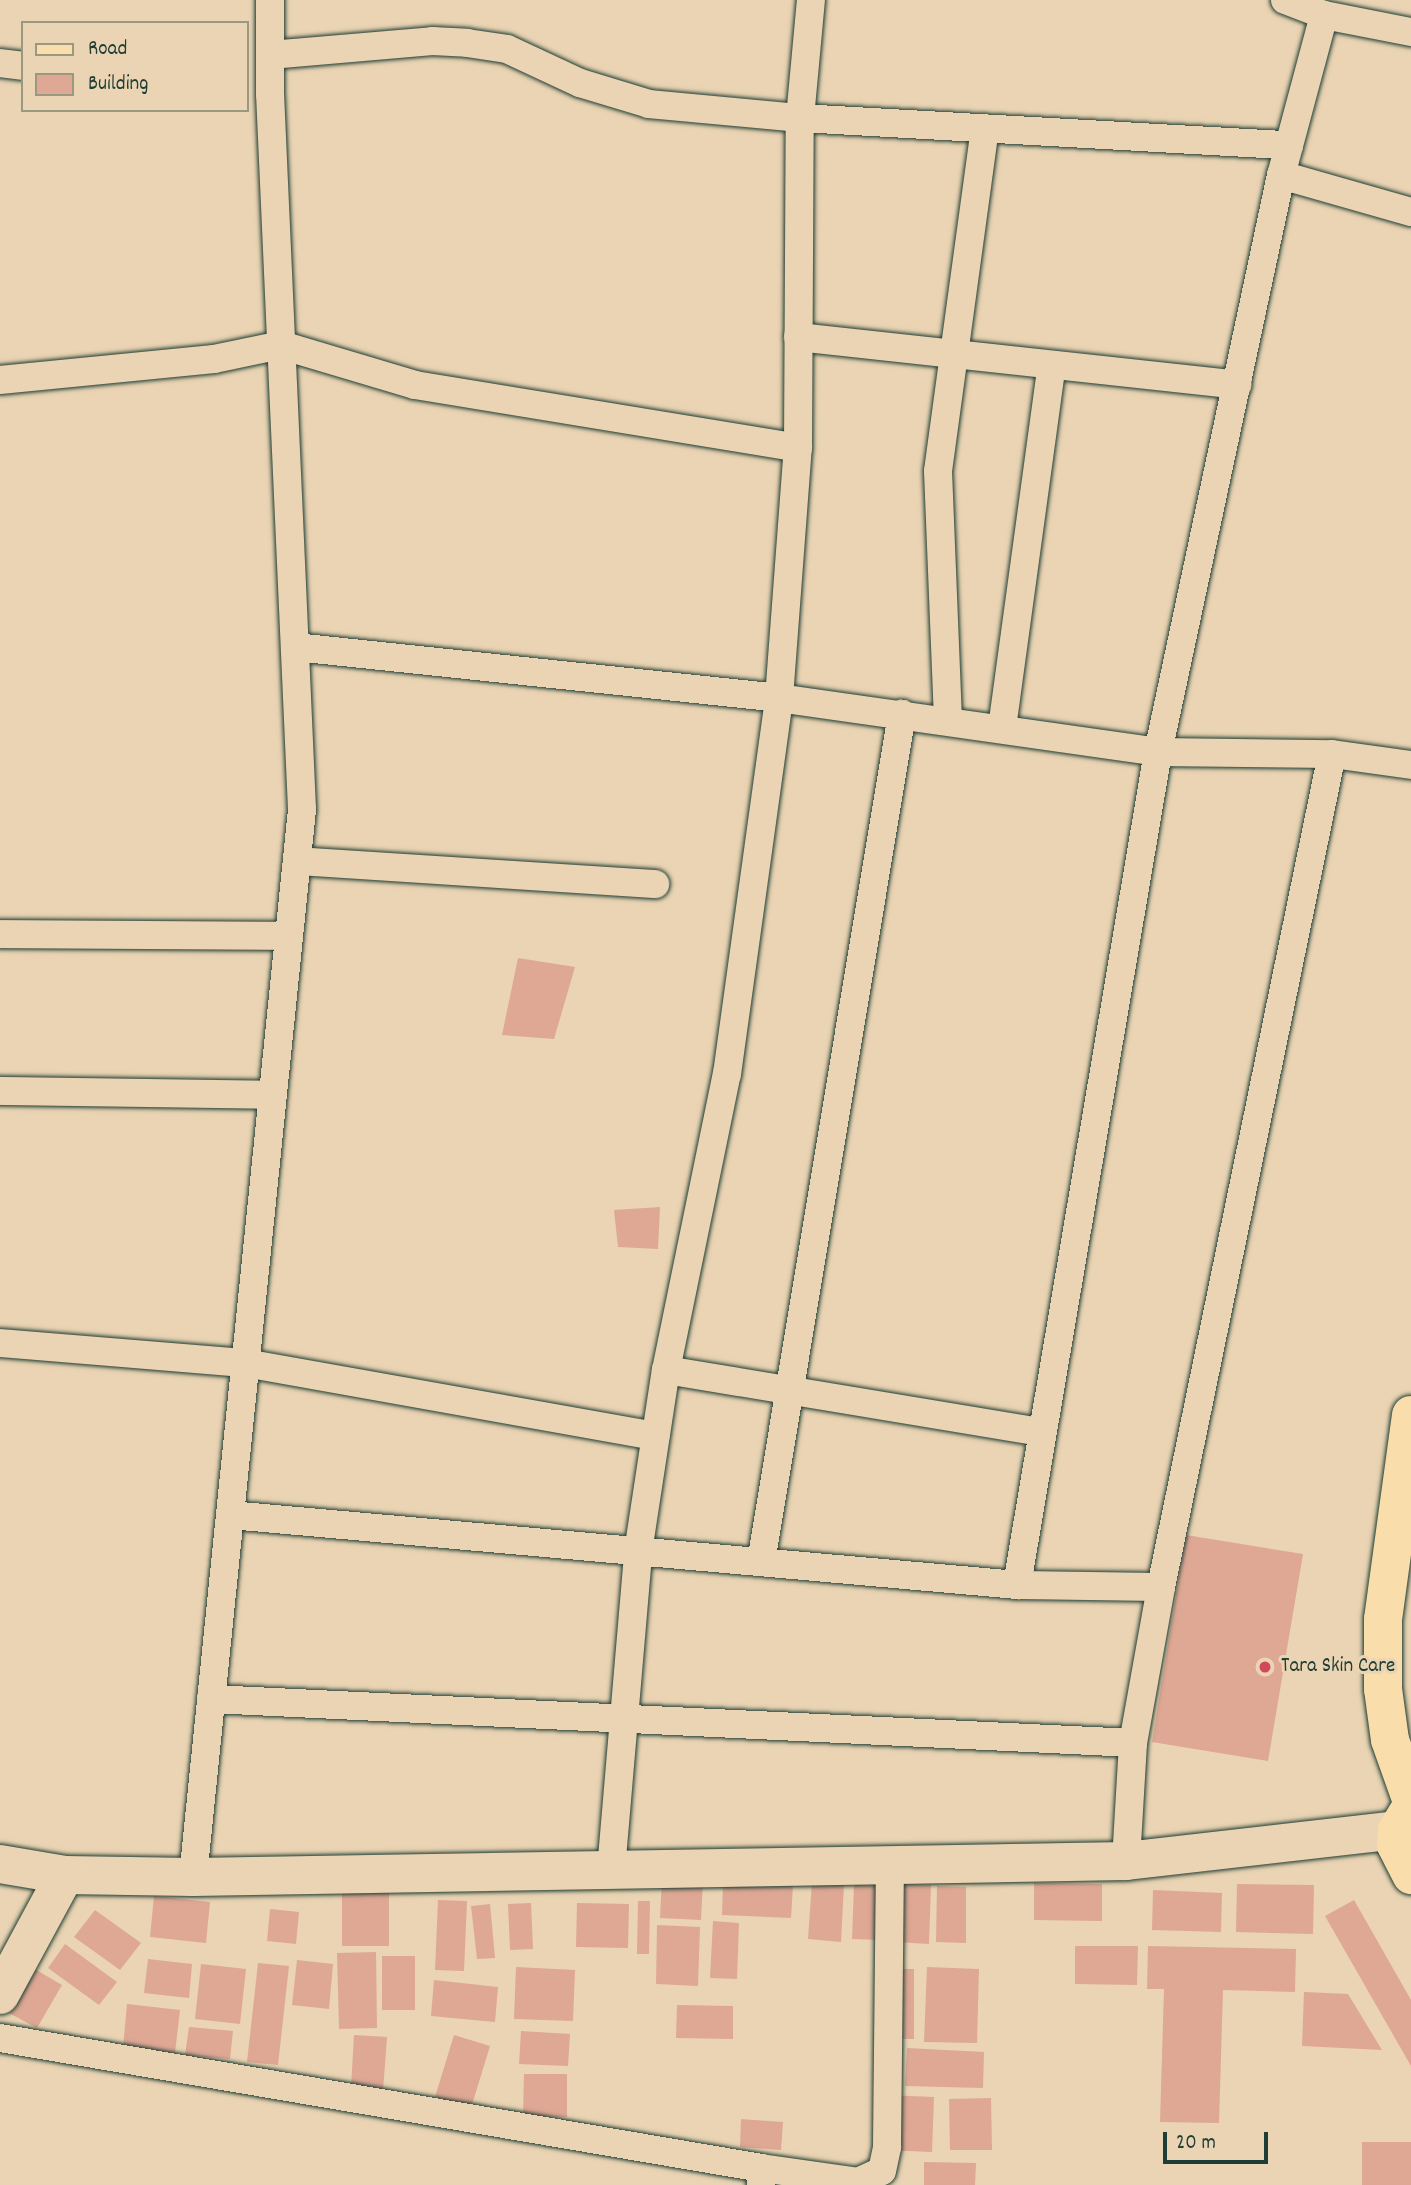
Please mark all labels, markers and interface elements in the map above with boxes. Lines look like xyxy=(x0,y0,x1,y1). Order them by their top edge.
legend xyxy=(21,21,248,112)
text: Road xyxy=(88,35,127,65)
text: Building xyxy=(88,70,148,100)
place label: Tara Skin Care xyxy=(1281,1654,1395,1680)
marker: Tara Skin Care xyxy=(1255,1657,1275,1677)
scale bar xyxy=(1166,2118,1271,2162)
text: 20 m xyxy=(1176,2129,1216,2159)

